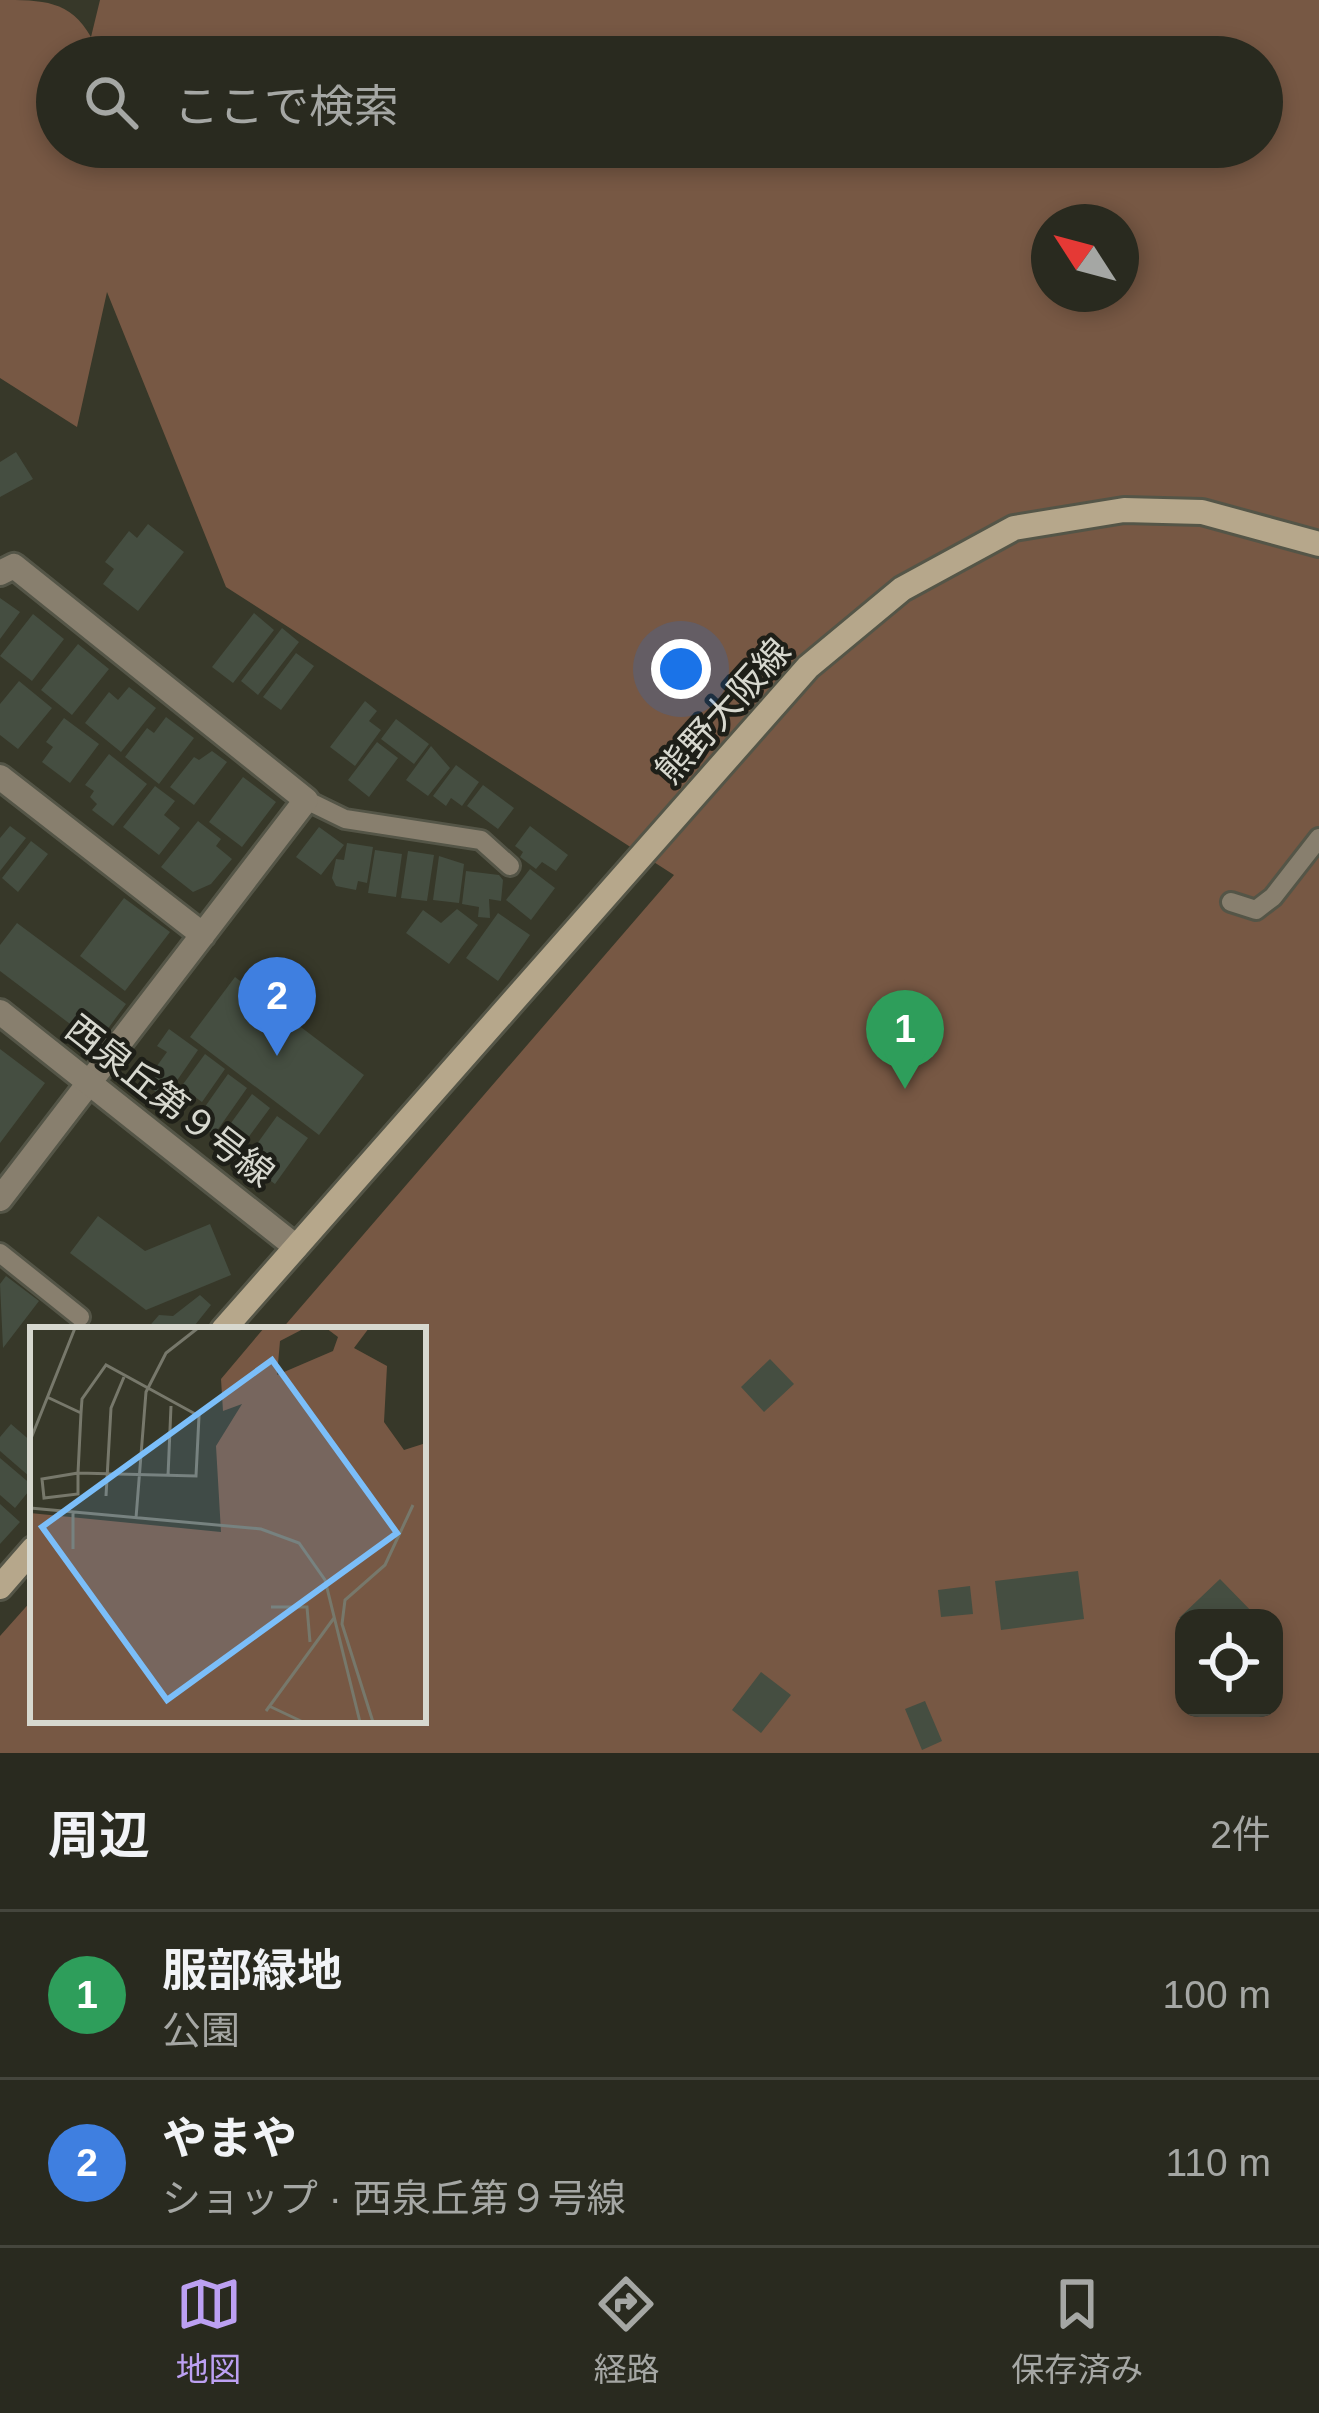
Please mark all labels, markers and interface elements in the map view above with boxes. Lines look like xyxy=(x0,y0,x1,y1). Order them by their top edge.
search box xyxy=(36,36,1283,168)
icon: search xyxy=(78,69,144,135)
text: ここで検索 xyxy=(174,81,399,132)
north arrow xyxy=(1031,204,1139,312)
street label: 熊野大阪線 xyxy=(648,630,798,792)
your location xyxy=(651,639,711,699)
pin: 2 xyxy=(238,957,316,1056)
pin: 1 xyxy=(866,990,944,1089)
street label: 西泉丘第９号線 xyxy=(58,1007,282,1195)
inset map xyxy=(30,1327,426,1723)
map controls xyxy=(1175,1609,1283,1717)
button: locate xyxy=(1175,1609,1283,1717)
text: 周辺 xyxy=(48,1807,150,1864)
text: 2件 xyxy=(1210,1813,1271,1856)
text: 服部緑地 xyxy=(162,1945,342,1996)
text: 1 xyxy=(76,1973,98,2016)
text: 100 m xyxy=(1163,1973,1271,2016)
text: 公園 xyxy=(162,2009,240,2052)
text: やまや xyxy=(162,2113,297,2164)
text: 2 xyxy=(76,2141,98,2184)
text: 110 m xyxy=(1166,2141,1271,2184)
text: ショップ · 西泉丘第９号線 xyxy=(162,2177,626,2220)
tab: 地図 xyxy=(176,2271,242,2391)
tab: 経路 xyxy=(593,2271,659,2391)
tab: 保存済み xyxy=(1011,2271,1143,2391)

